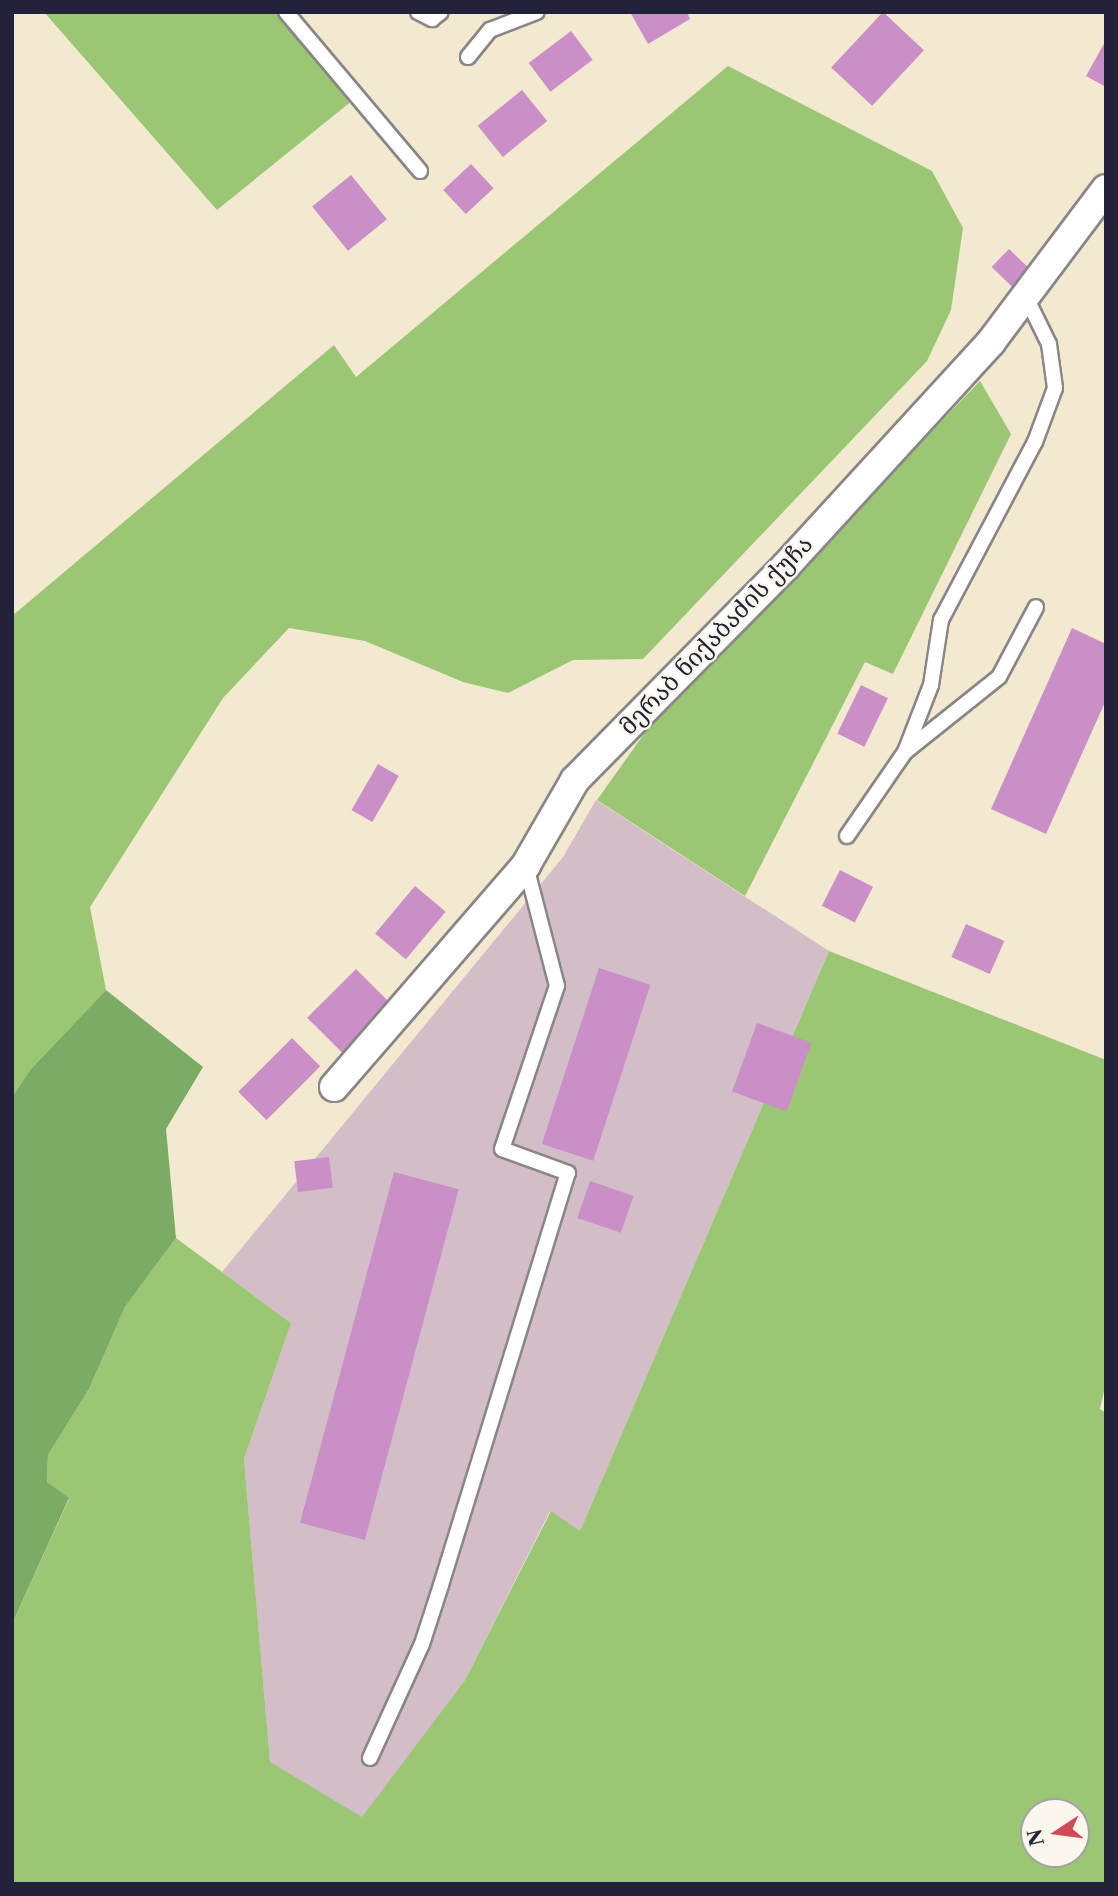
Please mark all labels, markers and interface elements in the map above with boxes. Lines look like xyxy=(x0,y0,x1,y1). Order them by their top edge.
street label: მერაბ ნიქაბაძის ქუჩა xyxy=(613,530,819,740)
north arrow xyxy=(1020,1798,1090,1868)
text: N xyxy=(1023,1827,1049,1848)

